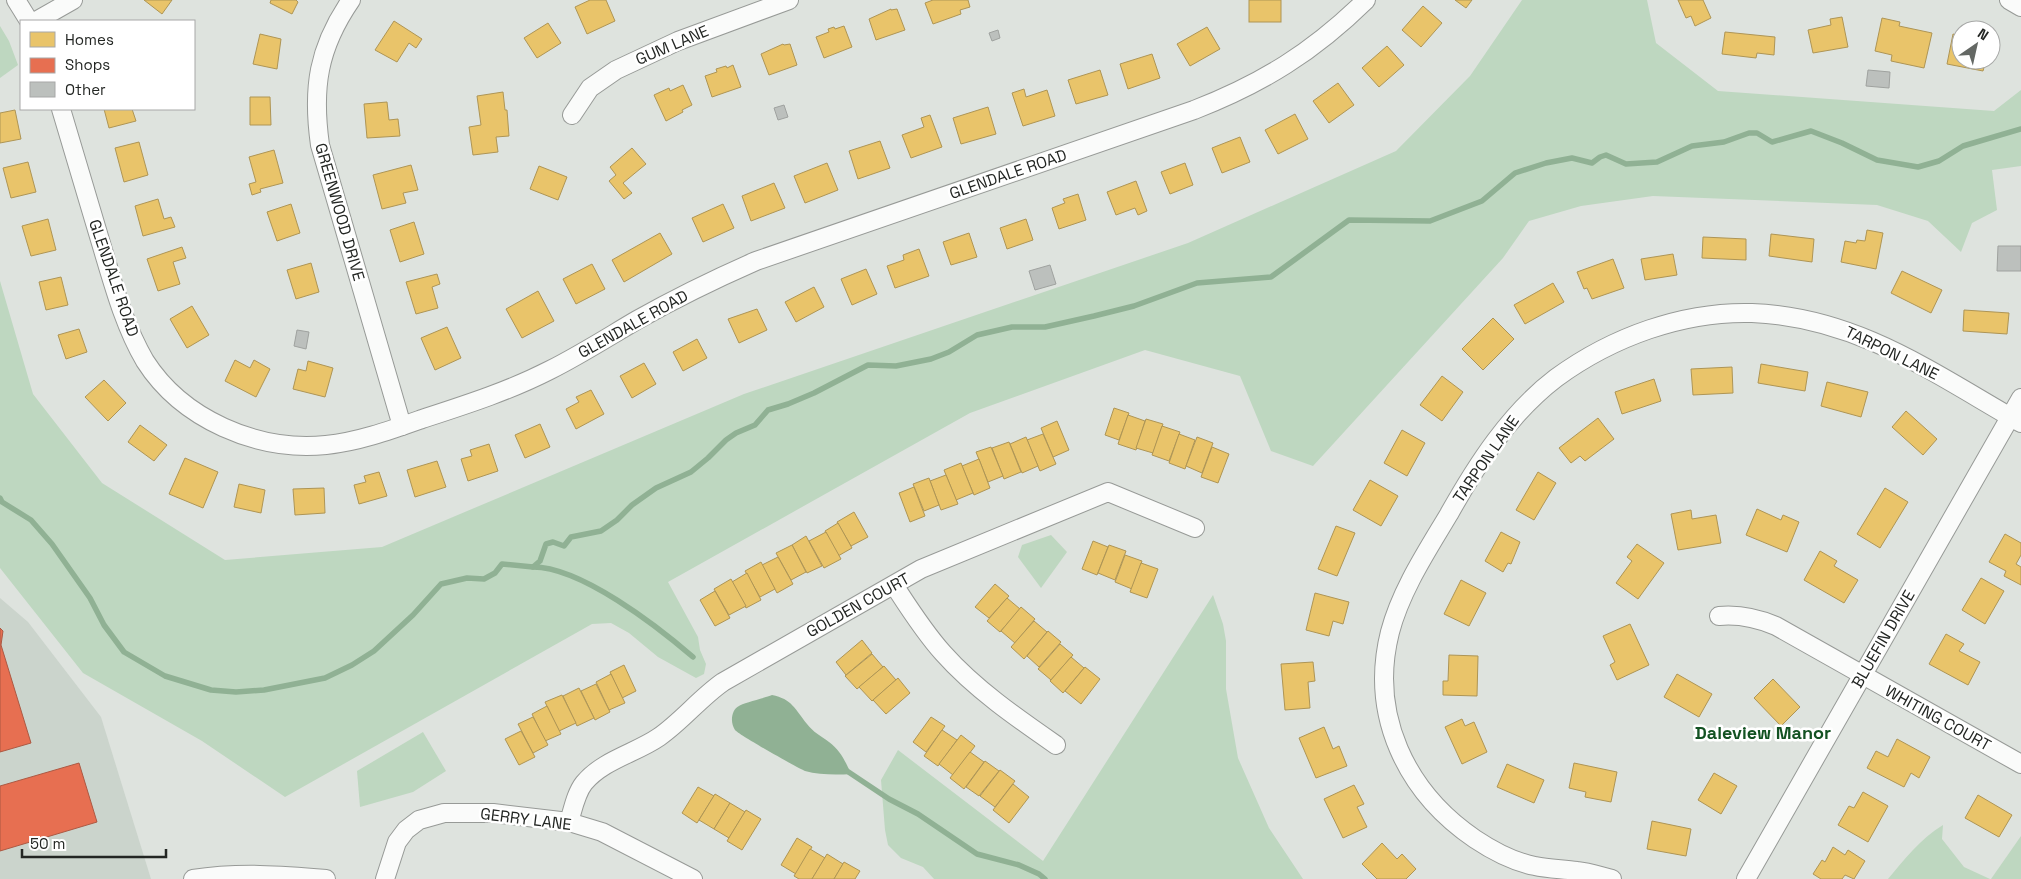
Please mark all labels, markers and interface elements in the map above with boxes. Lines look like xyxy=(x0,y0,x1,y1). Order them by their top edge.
legend xyxy=(20,20,195,110)
street label: GUM LANE xyxy=(632,20,712,70)
north arrow xyxy=(1951,20,2001,70)
text: N xyxy=(1974,24,1992,44)
text: Homes xyxy=(65,30,114,49)
text: Shops xyxy=(65,55,110,74)
text: Other xyxy=(65,80,106,99)
street label: GREENWOOD DRIVE xyxy=(310,141,370,283)
street label: GLENDALE ROAD xyxy=(947,144,1069,204)
street label: GLENDALE ROAD xyxy=(84,217,144,339)
street label: GLENDALE ROAD xyxy=(574,285,692,363)
street label: TARPON LANE xyxy=(1842,321,1942,385)
street label: TARPON LANE xyxy=(1448,411,1524,507)
street label: GOLDEN COURT xyxy=(802,568,914,642)
street label: BLUEFIN DRIVE xyxy=(1847,586,1919,692)
street label: WHITING COURT xyxy=(1881,680,1995,756)
district label: Daleview Manor xyxy=(1695,721,1831,744)
street label: GERRY LANE xyxy=(479,803,573,835)
scale bar xyxy=(22,826,166,858)
text: 50 m xyxy=(30,834,65,853)

